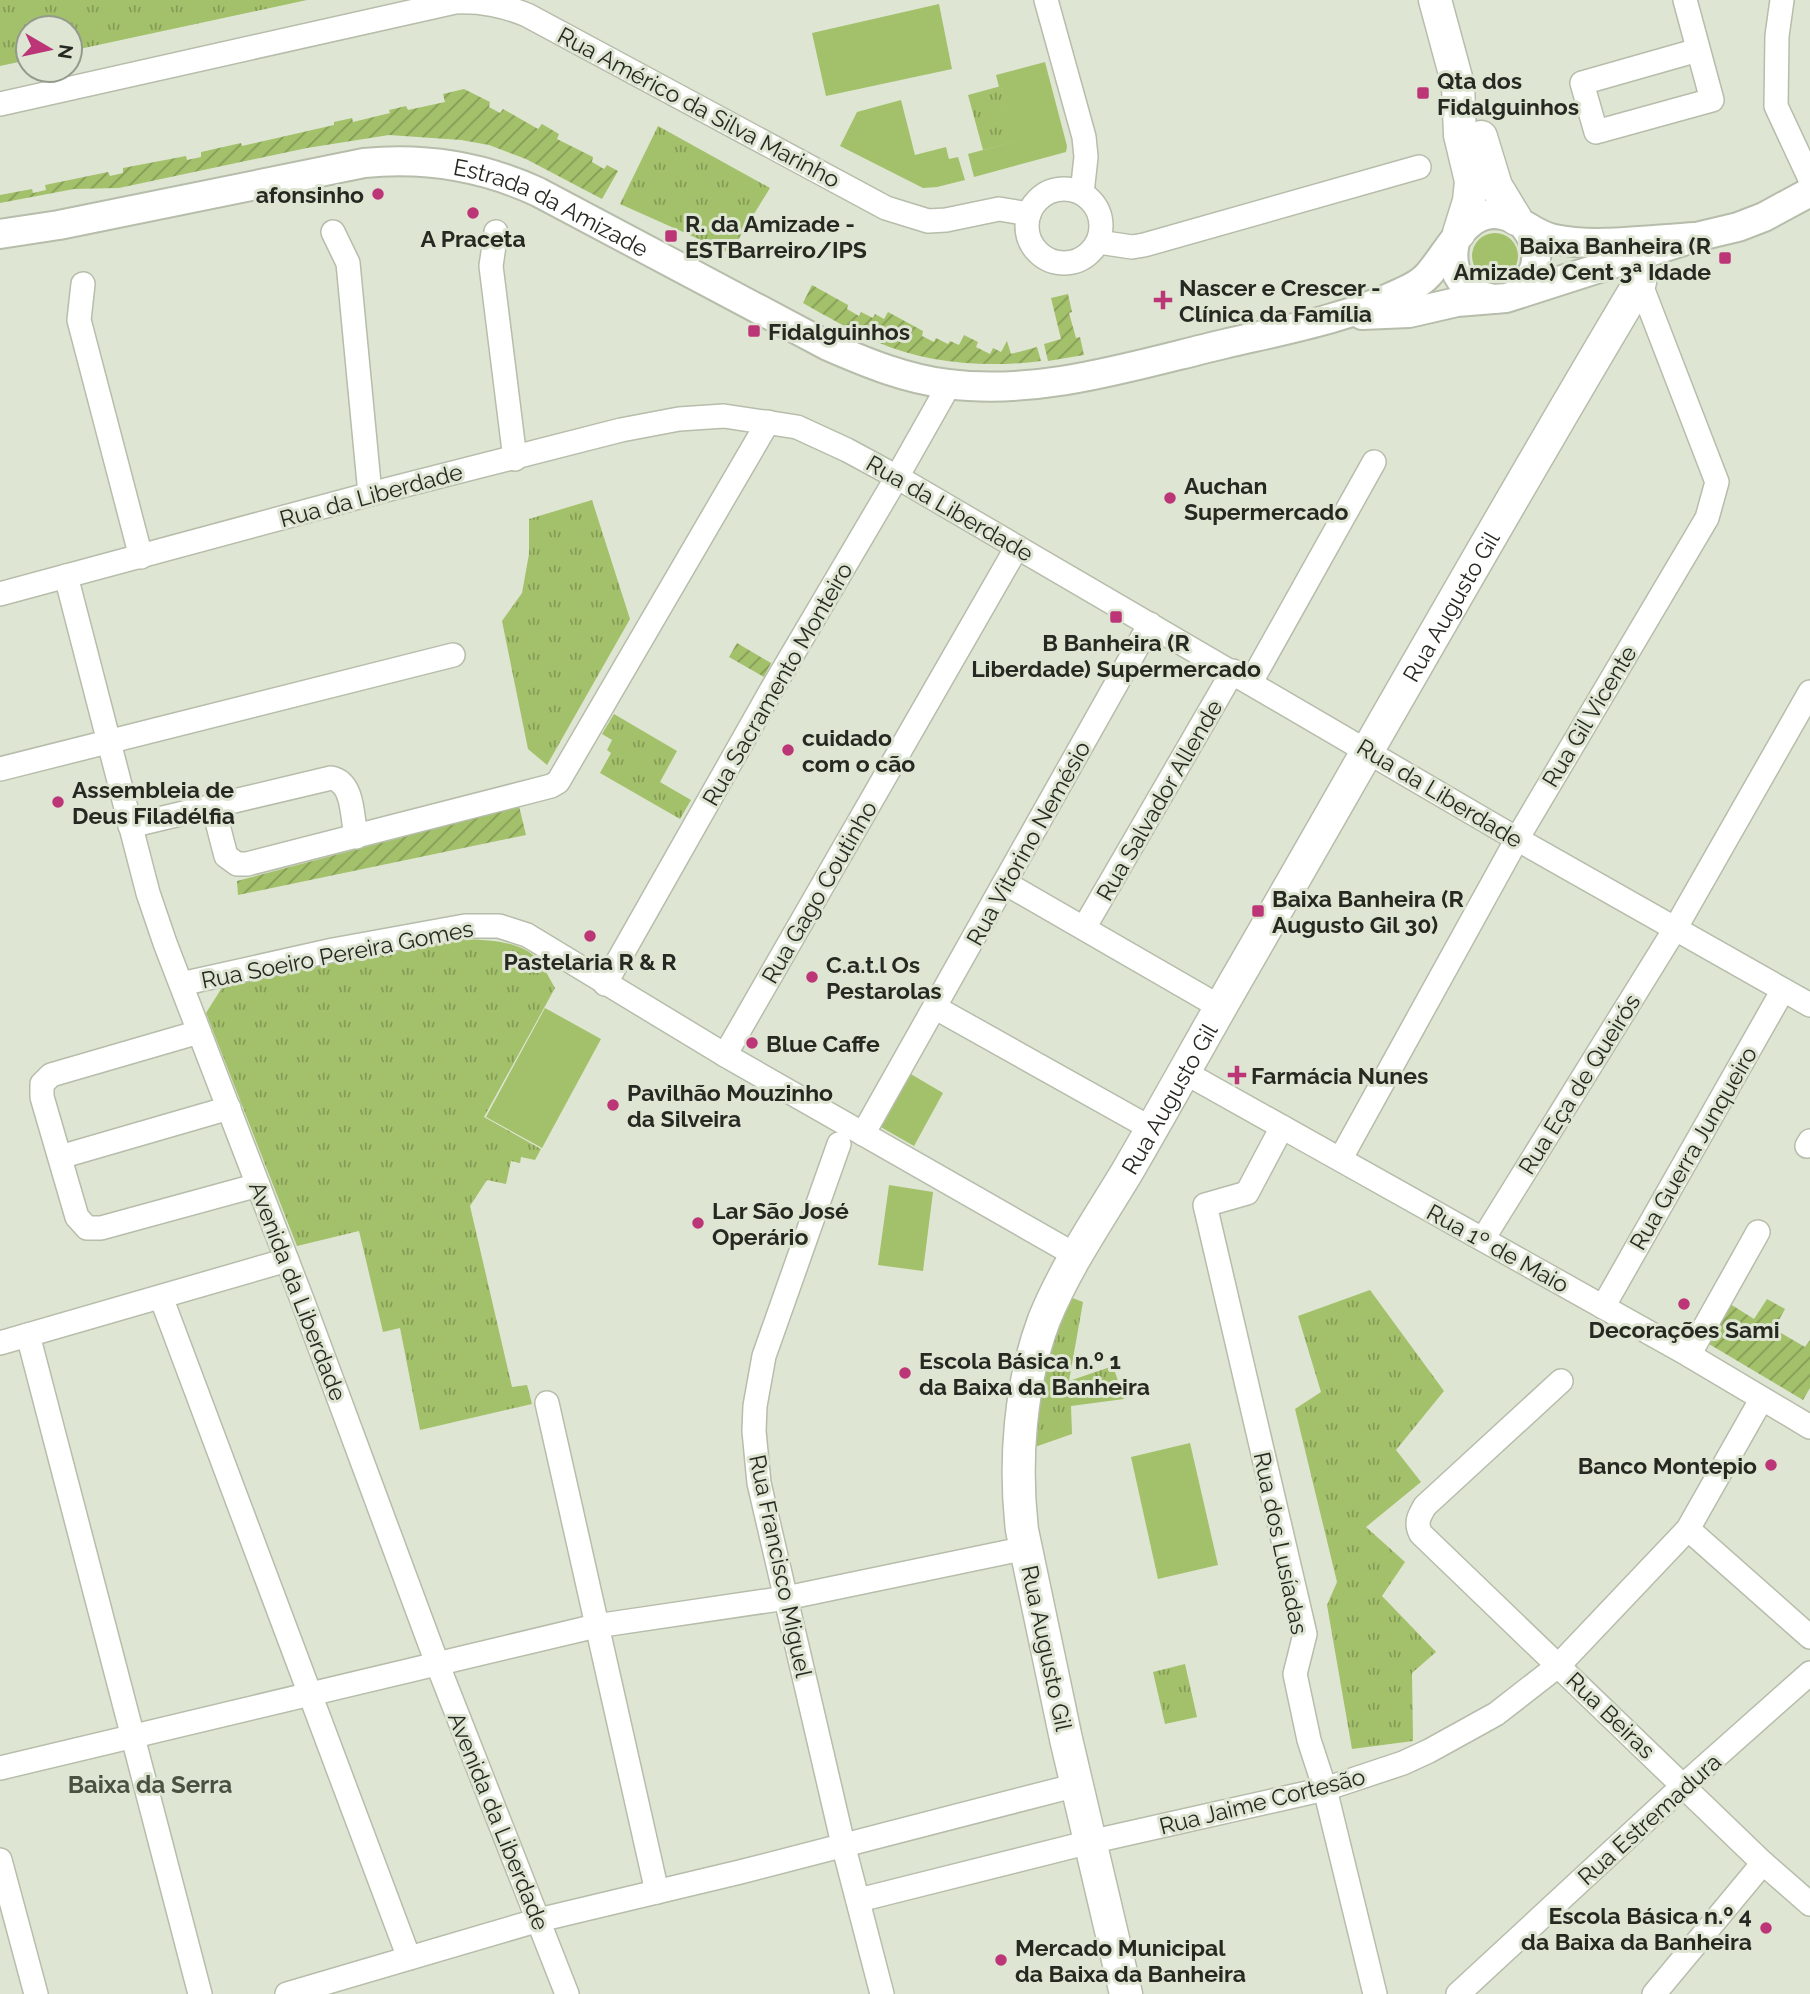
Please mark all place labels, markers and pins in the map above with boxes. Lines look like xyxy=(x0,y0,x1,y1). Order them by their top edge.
place label: Qta dos Fidalguinhos xyxy=(1437,67,1579,120)
marker: Qta dos Fidalguinhos xyxy=(1415,85,1431,101)
place label: afonsinho xyxy=(256,181,364,208)
marker: afonsinho xyxy=(370,186,386,202)
marker: A Praceta xyxy=(465,205,481,221)
place label: R. da Amizade - ESTBarreiro/IPS xyxy=(685,210,867,263)
place label: A Praceta xyxy=(420,225,526,252)
marker: R. da Amizade - ESTBarreiro/IPS xyxy=(663,228,679,244)
place label: Baixa Banheira (R Amizade) Cent 3ª Idade xyxy=(1454,232,1711,285)
marker: Baixa Banheira (R Amizade) Cent 3ª Idade xyxy=(1717,250,1733,266)
place label: Nascer e Crescer - Clínica da Família xyxy=(1179,274,1381,327)
marker: Nascer e Crescer - Clínica da Família xyxy=(1153,290,1173,310)
place label: Fidalguinhos xyxy=(768,318,910,345)
marker: Fidalguinhos xyxy=(746,323,762,339)
place label: Auchan Supermercado xyxy=(1184,472,1348,525)
marker: Auchan Supermercado xyxy=(1162,490,1178,506)
marker: B Banheira (R Liberdade) Supermercado xyxy=(1108,609,1124,625)
place label: B Banheira (R Liberdade) Supermercado xyxy=(971,629,1261,682)
place label: cuidado com o cão xyxy=(802,724,915,777)
marker: cuidado com o cão xyxy=(780,742,796,758)
place label: Assembleia de Deus Filadélfia xyxy=(72,776,235,829)
marker: Assembleia de Deus Filadélfia xyxy=(50,794,66,810)
place label: Baixa Banheira (R Augusto Gil 30) xyxy=(1272,885,1464,938)
marker: Baixa Banheira (R Augusto Gil 30) xyxy=(1250,903,1266,919)
marker: Pastelaria R & R xyxy=(582,928,598,944)
place label: Pastelaria R & R xyxy=(503,948,677,975)
place label: C.a.t.l Os Pestarolas xyxy=(826,951,942,1004)
marker: C.a.t.l Os Pestarolas xyxy=(804,969,820,985)
place label: Blue Caffe xyxy=(766,1030,880,1057)
marker: Blue Caffe xyxy=(744,1035,760,1051)
place label: Farmácia Nunes xyxy=(1251,1062,1428,1089)
marker: Farmácia Nunes xyxy=(1229,1067,1245,1083)
place label: Pavilhão Mouzinho da Silveira xyxy=(627,1079,833,1132)
marker: Pavilhão Mouzinho da Silveira xyxy=(605,1097,621,1113)
place label: Lar São José Operário xyxy=(712,1197,849,1250)
marker: Lar São José Operário xyxy=(690,1215,706,1231)
marker: Decorações Sami xyxy=(1676,1296,1692,1312)
place label: Decorações Sami xyxy=(1588,1316,1780,1343)
place label: Escola Básica n.º 1 da Baixa da Banheira xyxy=(919,1347,1150,1400)
marker: Escola Básica n.º 1 da Baixa da Banheira xyxy=(897,1365,913,1381)
place label: Banco Montepio xyxy=(1578,1452,1757,1479)
marker: Banco Montepio xyxy=(1763,1457,1779,1473)
place label: Escola Básica n.º 4 da Baixa da Banheira xyxy=(1521,1902,1752,1955)
marker: Escola Básica n.º 4 da Baixa da Banheira xyxy=(1758,1920,1774,1936)
place label: Mercado Municipal da Baixa da Banheira xyxy=(1015,1934,1246,1987)
marker: Mercado Municipal da Baixa da Banheira xyxy=(993,1952,1009,1968)

